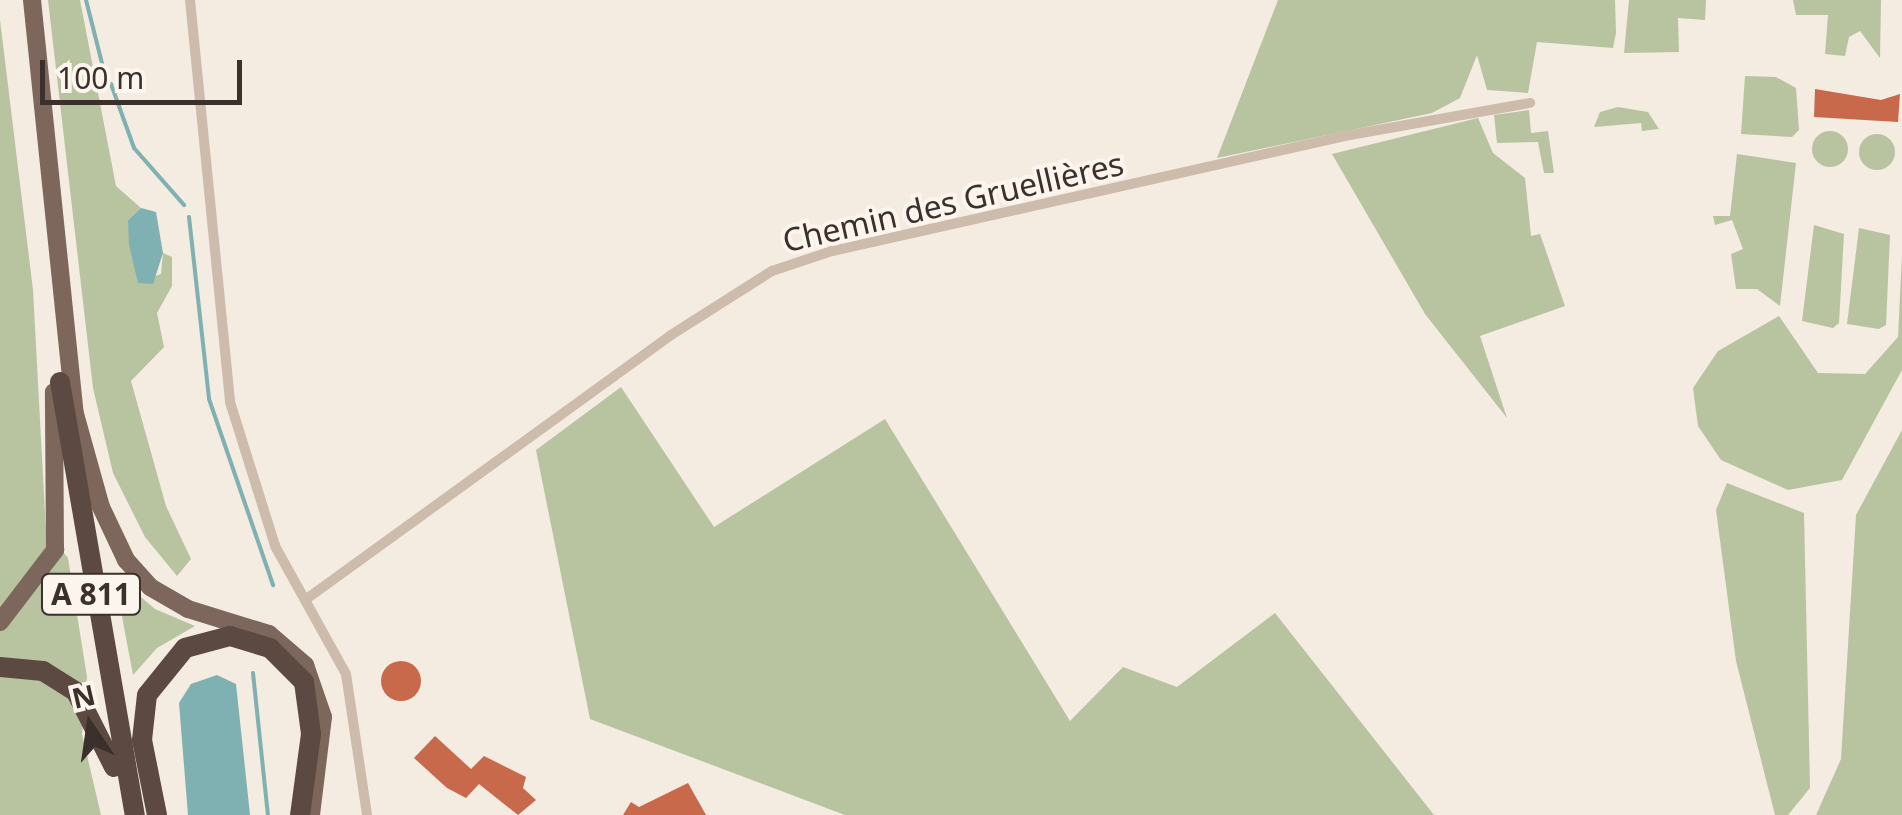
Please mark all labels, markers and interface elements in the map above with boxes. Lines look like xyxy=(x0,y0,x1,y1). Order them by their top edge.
scale bar xyxy=(45,40,248,102)
text: 100 m xyxy=(57,57,144,98)
street label: Chemin des Gruellières xyxy=(779,144,1127,260)
road number: A 811 xyxy=(38,569,144,619)
north arrow xyxy=(40,675,140,775)
text: N xyxy=(68,675,99,717)

